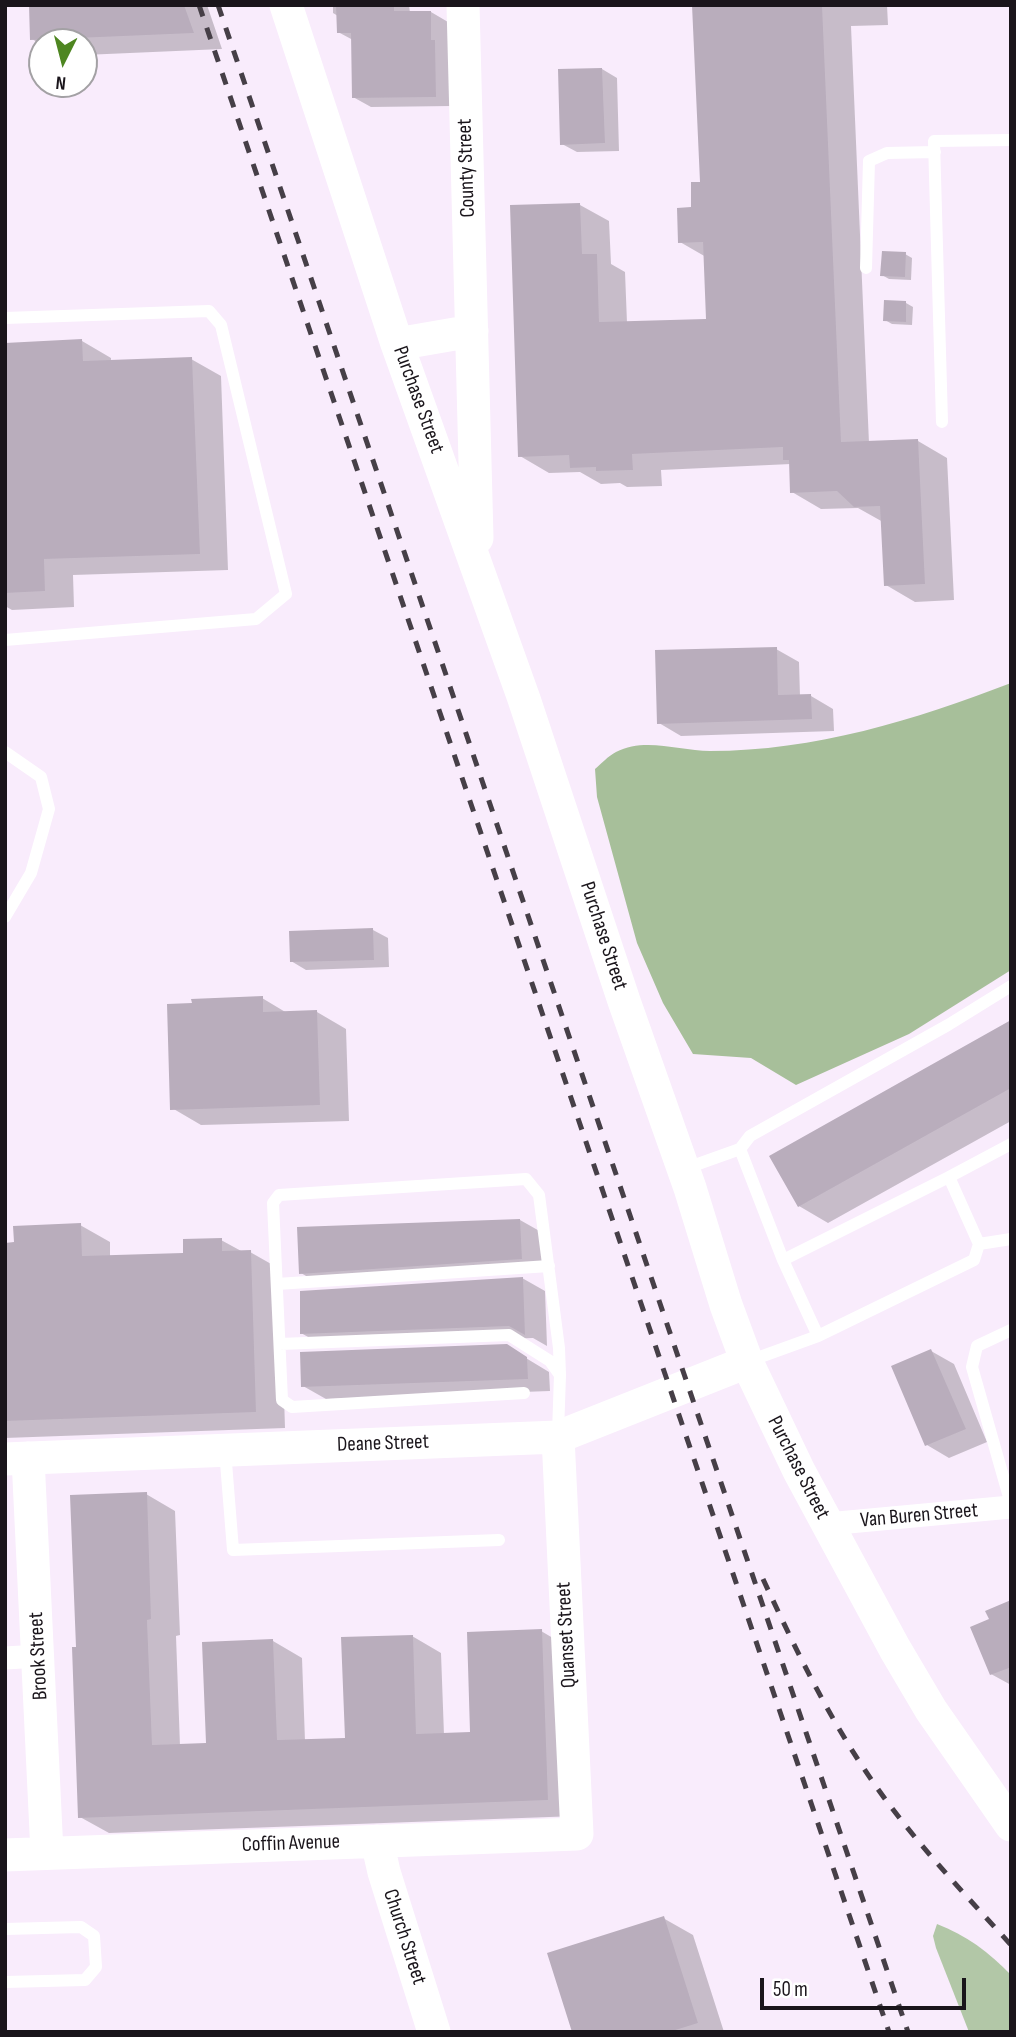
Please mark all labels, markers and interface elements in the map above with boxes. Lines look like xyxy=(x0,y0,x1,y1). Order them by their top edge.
north arrow xyxy=(28,28,98,98)
text: N xyxy=(55,70,67,94)
street label: County Street xyxy=(453,118,481,218)
street label: Purchase Street xyxy=(387,343,449,457)
street label: Purchase Street xyxy=(574,879,632,993)
street label: Purchase Street xyxy=(761,1412,835,1524)
street label: Deane Street xyxy=(337,1430,429,1458)
street label: Van Buren Street xyxy=(859,1498,979,1534)
street label: Quanset Street xyxy=(552,1581,582,1689)
street label: Brook Street xyxy=(24,1611,54,1701)
street label: Coffin Avenue xyxy=(241,1830,341,1858)
street label: Church Street xyxy=(377,1886,431,1988)
scale bar xyxy=(764,1964,970,2008)
text: 50 m xyxy=(773,1977,808,2002)

